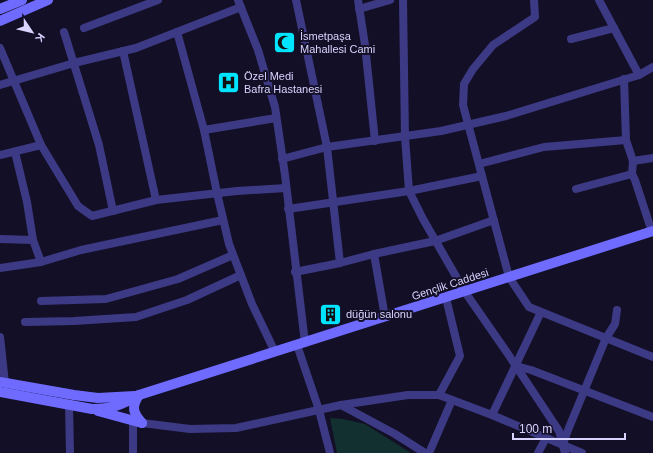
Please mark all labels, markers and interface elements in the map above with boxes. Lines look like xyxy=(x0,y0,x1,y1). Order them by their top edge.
north arrow xyxy=(12,12,52,52)
mosque icon: İsmetpaşa Mahallesi Cami xyxy=(271,29,297,55)
place label: İsmetpaşa Mahallesi Cami xyxy=(300,30,375,55)
text: K xyxy=(33,31,47,44)
hospital icon: Özel Medi Bafra Hastanesi xyxy=(215,69,241,95)
place label: Özel Medi Bafra Hastanesi xyxy=(244,70,322,95)
street label: Gençlik Caddesi xyxy=(410,266,490,302)
building icon: düğün salonu xyxy=(317,301,343,327)
place label: düğün salonu xyxy=(346,308,412,320)
scale bar xyxy=(513,415,625,441)
text: 100 m xyxy=(519,422,552,436)

